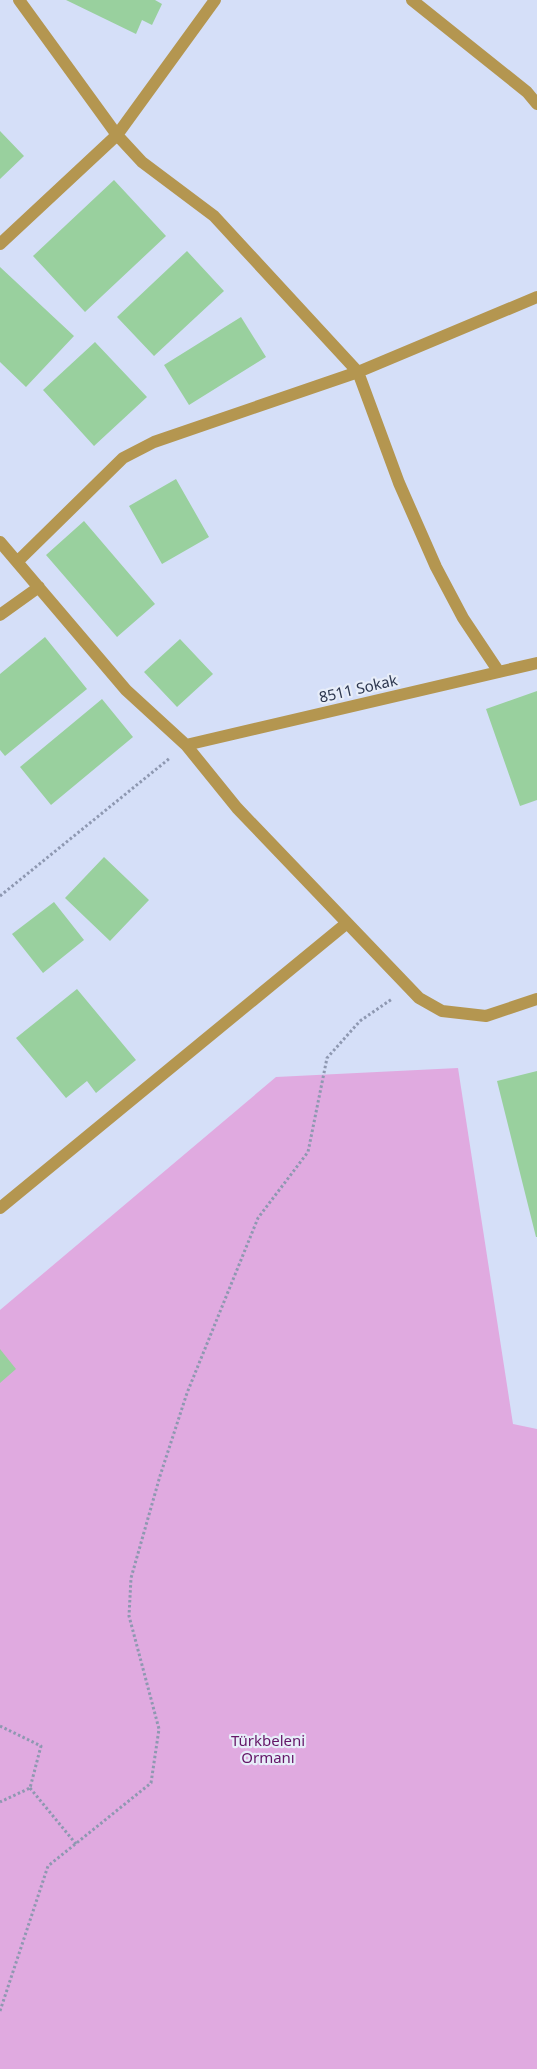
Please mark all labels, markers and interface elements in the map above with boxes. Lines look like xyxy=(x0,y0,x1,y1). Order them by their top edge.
street label: 8511 Sokak xyxy=(317,669,399,707)
park label: Türkbeleni Ormanı xyxy=(231,1730,305,1767)

